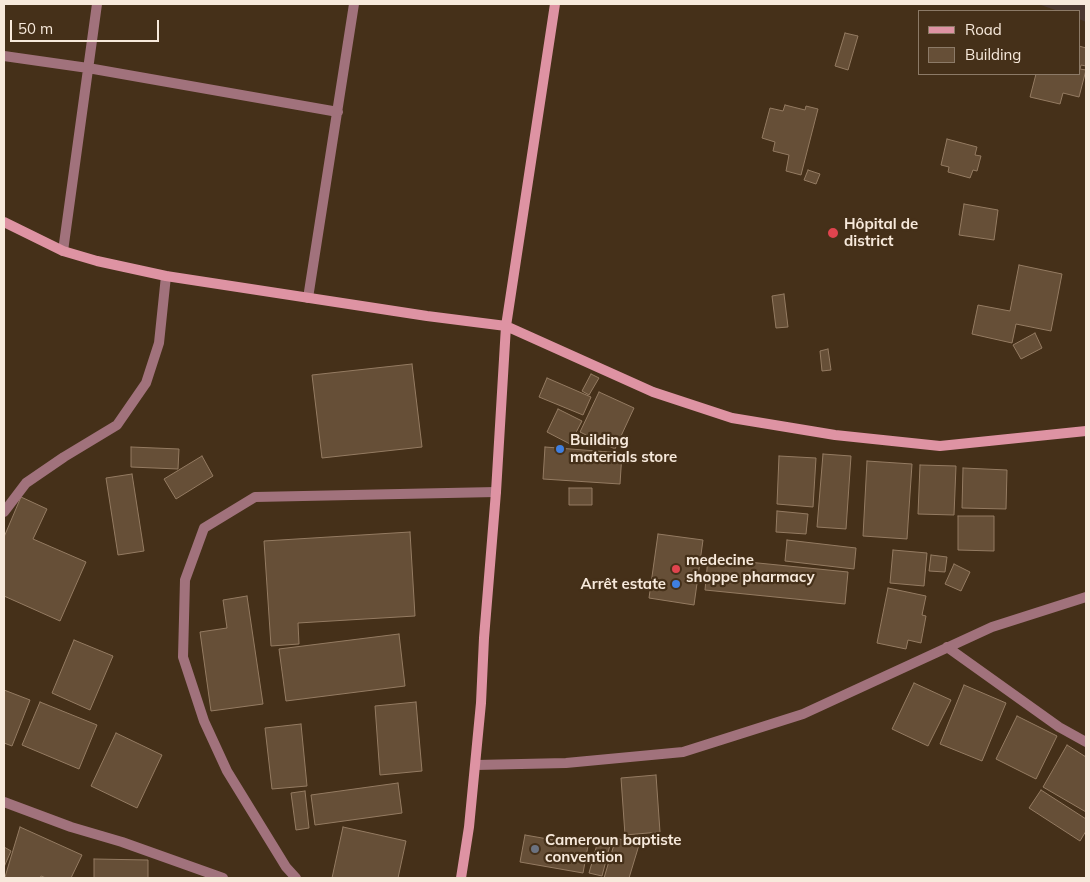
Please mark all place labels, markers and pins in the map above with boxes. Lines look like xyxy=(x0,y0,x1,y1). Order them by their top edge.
place label: Hôpital de district xyxy=(844,215,918,250)
marker: Hôpital de district xyxy=(826,226,840,240)
place label: Building materials store xyxy=(570,431,677,466)
marker: Building materials store xyxy=(554,443,566,455)
place label: medecine shoppe pharmacy xyxy=(686,551,815,586)
marker: medecine shoppe pharmacy xyxy=(670,563,682,575)
place label: Arrêt estate xyxy=(581,575,666,593)
marker: Arrêt estate xyxy=(670,578,682,590)
place label: Cameroun baptiste convention xyxy=(545,831,681,866)
marker: Cameroun baptiste convention xyxy=(529,843,541,855)

